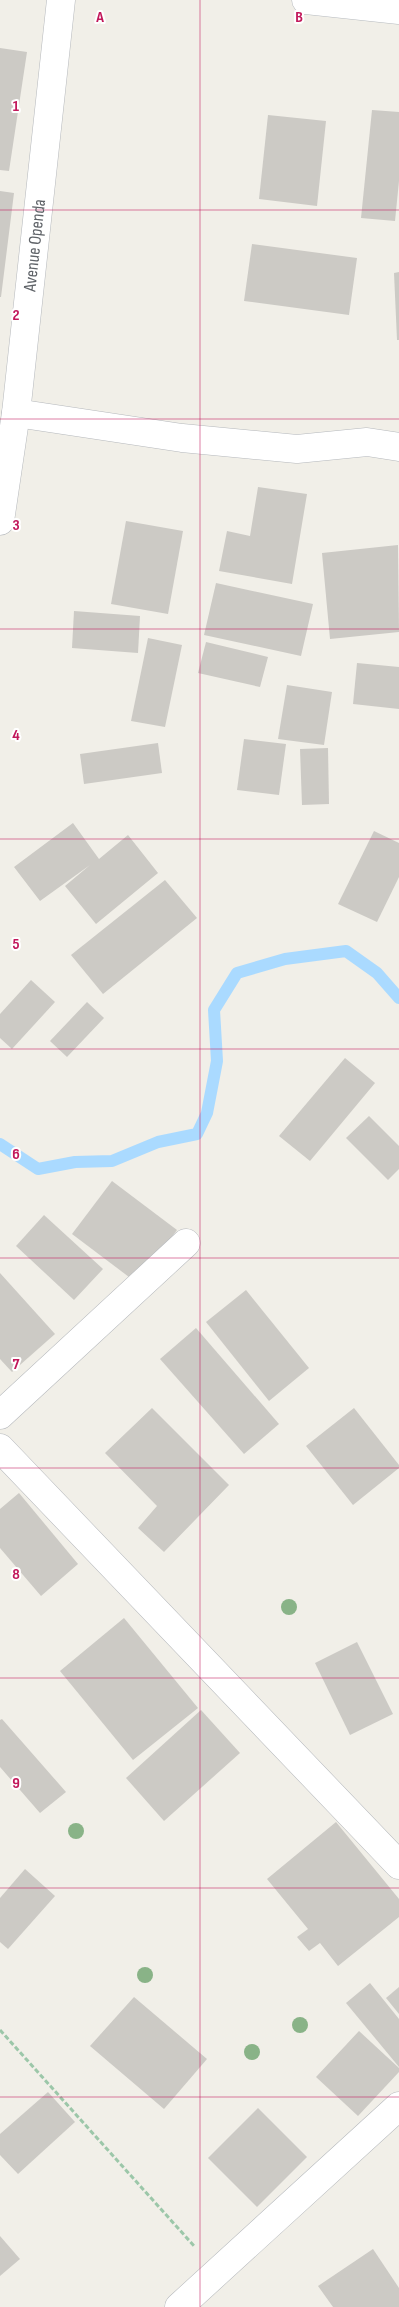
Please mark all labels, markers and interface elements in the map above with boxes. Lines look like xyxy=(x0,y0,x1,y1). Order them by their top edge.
text: A xyxy=(95,8,104,27)
text: B xyxy=(295,8,303,27)
text: 1 xyxy=(13,97,20,116)
street label: Avenue Openda xyxy=(19,198,50,293)
text: 2 xyxy=(12,306,20,325)
text: 3 xyxy=(12,516,20,535)
text: 4 xyxy=(12,726,20,745)
text: 5 xyxy=(12,935,20,954)
text: 6 xyxy=(12,1145,20,1164)
text: 7 xyxy=(13,1355,20,1374)
text: 8 xyxy=(12,1565,20,1584)
text: 9 xyxy=(12,1774,20,1793)

